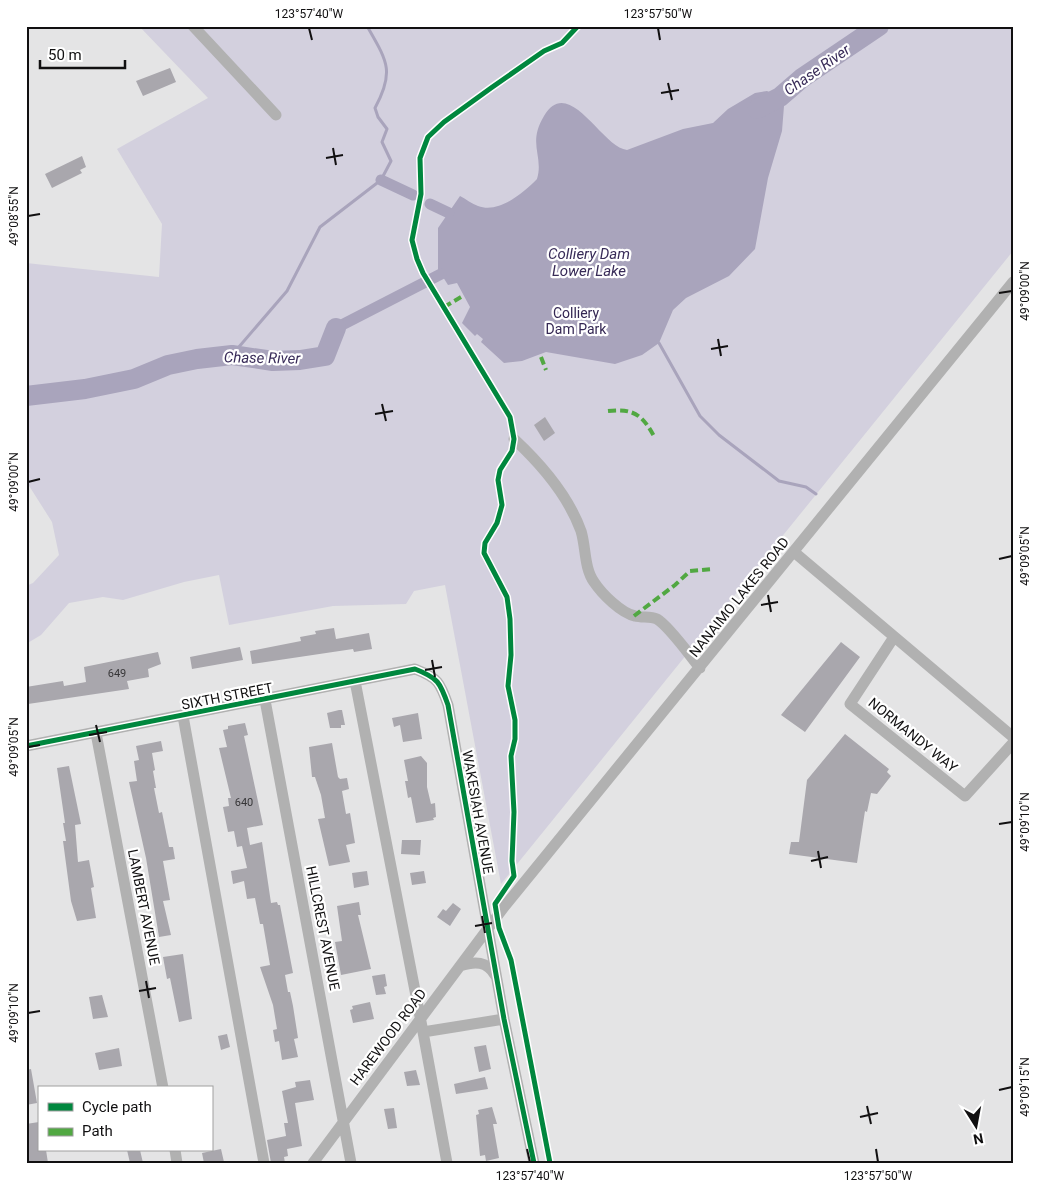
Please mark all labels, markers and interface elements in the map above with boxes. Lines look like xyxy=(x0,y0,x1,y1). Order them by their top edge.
text: 123°57'40"W xyxy=(275,7,343,21)
text: 123°57'50"W xyxy=(624,7,692,21)
scale bar xyxy=(40,38,125,70)
water label: Chase River xyxy=(781,40,854,99)
text: 50 m xyxy=(48,46,82,64)
text: 49°08'55"N xyxy=(7,186,21,246)
water label: Colliery Dam Lower Lake xyxy=(548,245,630,280)
text: 49°09'00"N xyxy=(1018,261,1032,321)
park label: Colliery Dam Park xyxy=(546,305,607,337)
water label: Chase River xyxy=(224,348,301,368)
text: 49°09'00"N xyxy=(7,452,21,512)
text: 49°09'05"N xyxy=(1018,526,1032,586)
street label: NANAIMO LAKES ROAD xyxy=(686,534,792,660)
house number: 649 xyxy=(108,667,126,680)
street label: SIXTH STREET xyxy=(180,679,275,713)
street label: NORMANDY WAY xyxy=(865,694,961,776)
text: 49°09'05"N xyxy=(7,717,21,777)
street label: WAKESIAH AVENUE xyxy=(459,749,497,875)
text: 49°09'10"N xyxy=(1018,792,1032,852)
house number: 640 xyxy=(235,796,253,809)
street label: LAMBERT AVENUE xyxy=(125,848,163,966)
street label: HILLCREST AVENUE xyxy=(303,864,343,992)
text: 49°09'10"N xyxy=(7,983,21,1043)
street label: HAREWOOD ROAD xyxy=(347,986,429,1088)
text: 49°09'15"N xyxy=(1018,1057,1032,1117)
legend xyxy=(38,1086,212,1152)
text: Cycle path xyxy=(82,1098,152,1116)
north arrow xyxy=(952,1102,1002,1152)
text: Path xyxy=(82,1122,113,1140)
text: N xyxy=(972,1130,985,1148)
text: 123°57'40"W xyxy=(496,1169,564,1183)
text: 123°57'50"W xyxy=(844,1169,912,1183)

